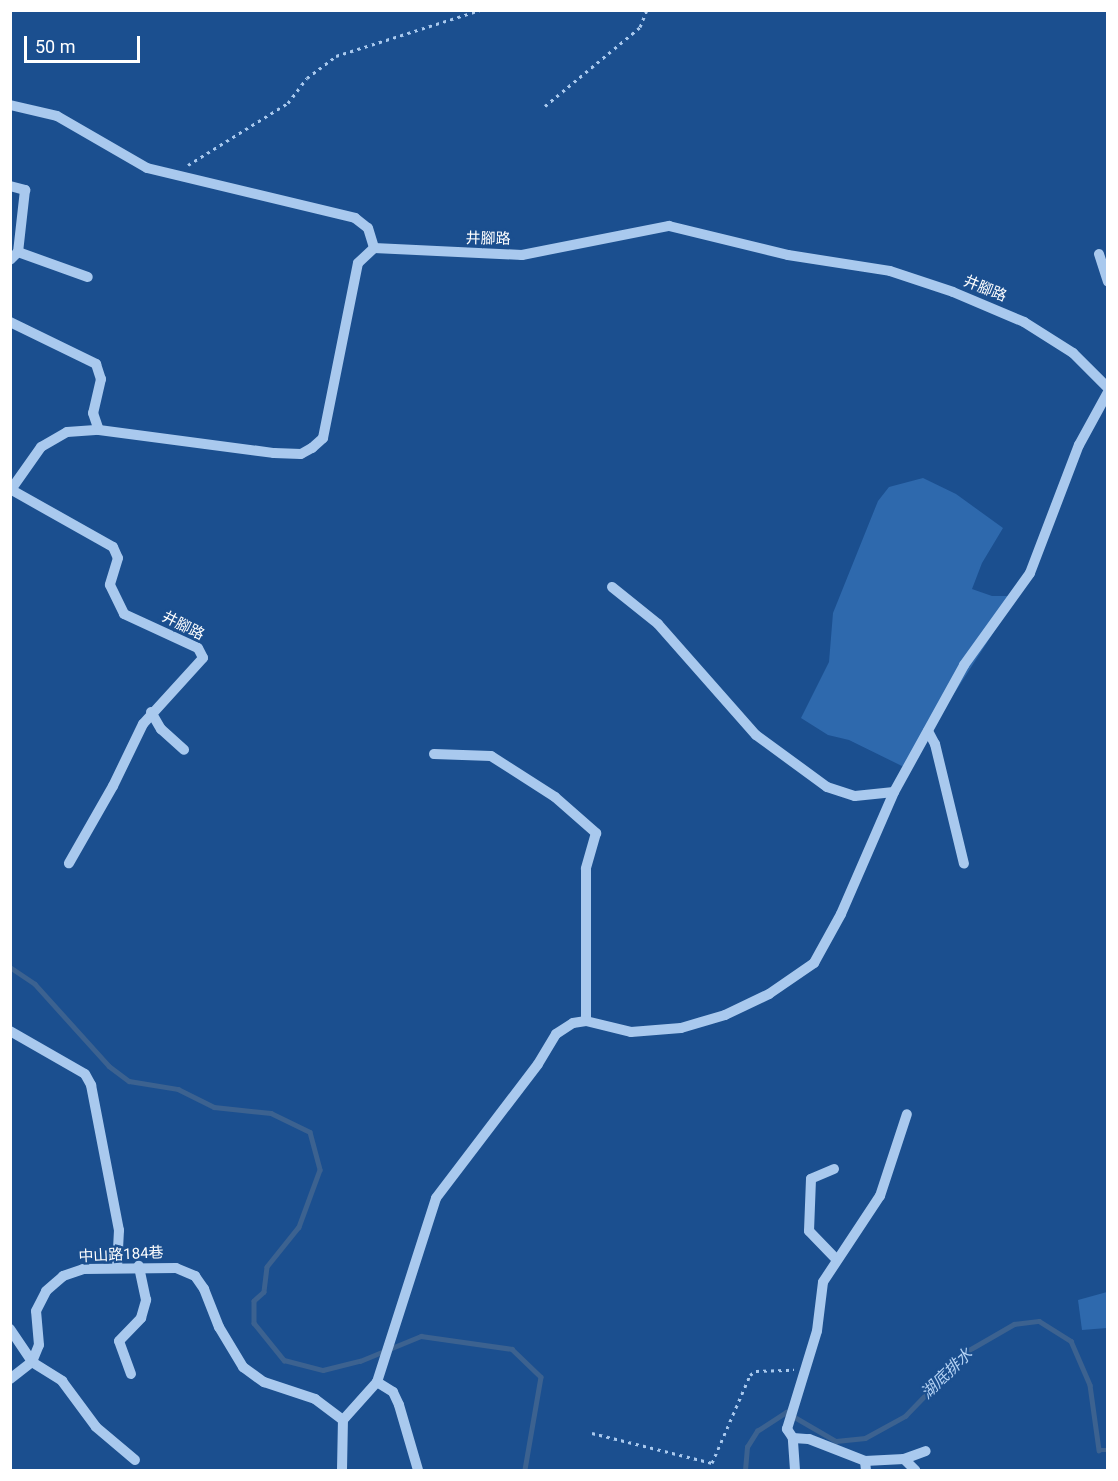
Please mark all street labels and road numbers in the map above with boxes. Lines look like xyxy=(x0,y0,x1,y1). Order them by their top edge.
street label: 井腳路 xyxy=(465,230,511,248)
street label: 井腳路 xyxy=(961,272,1009,306)
street label: 井腳路 xyxy=(159,608,207,644)
street label: 中山路184巷 xyxy=(78,1244,164,1266)

